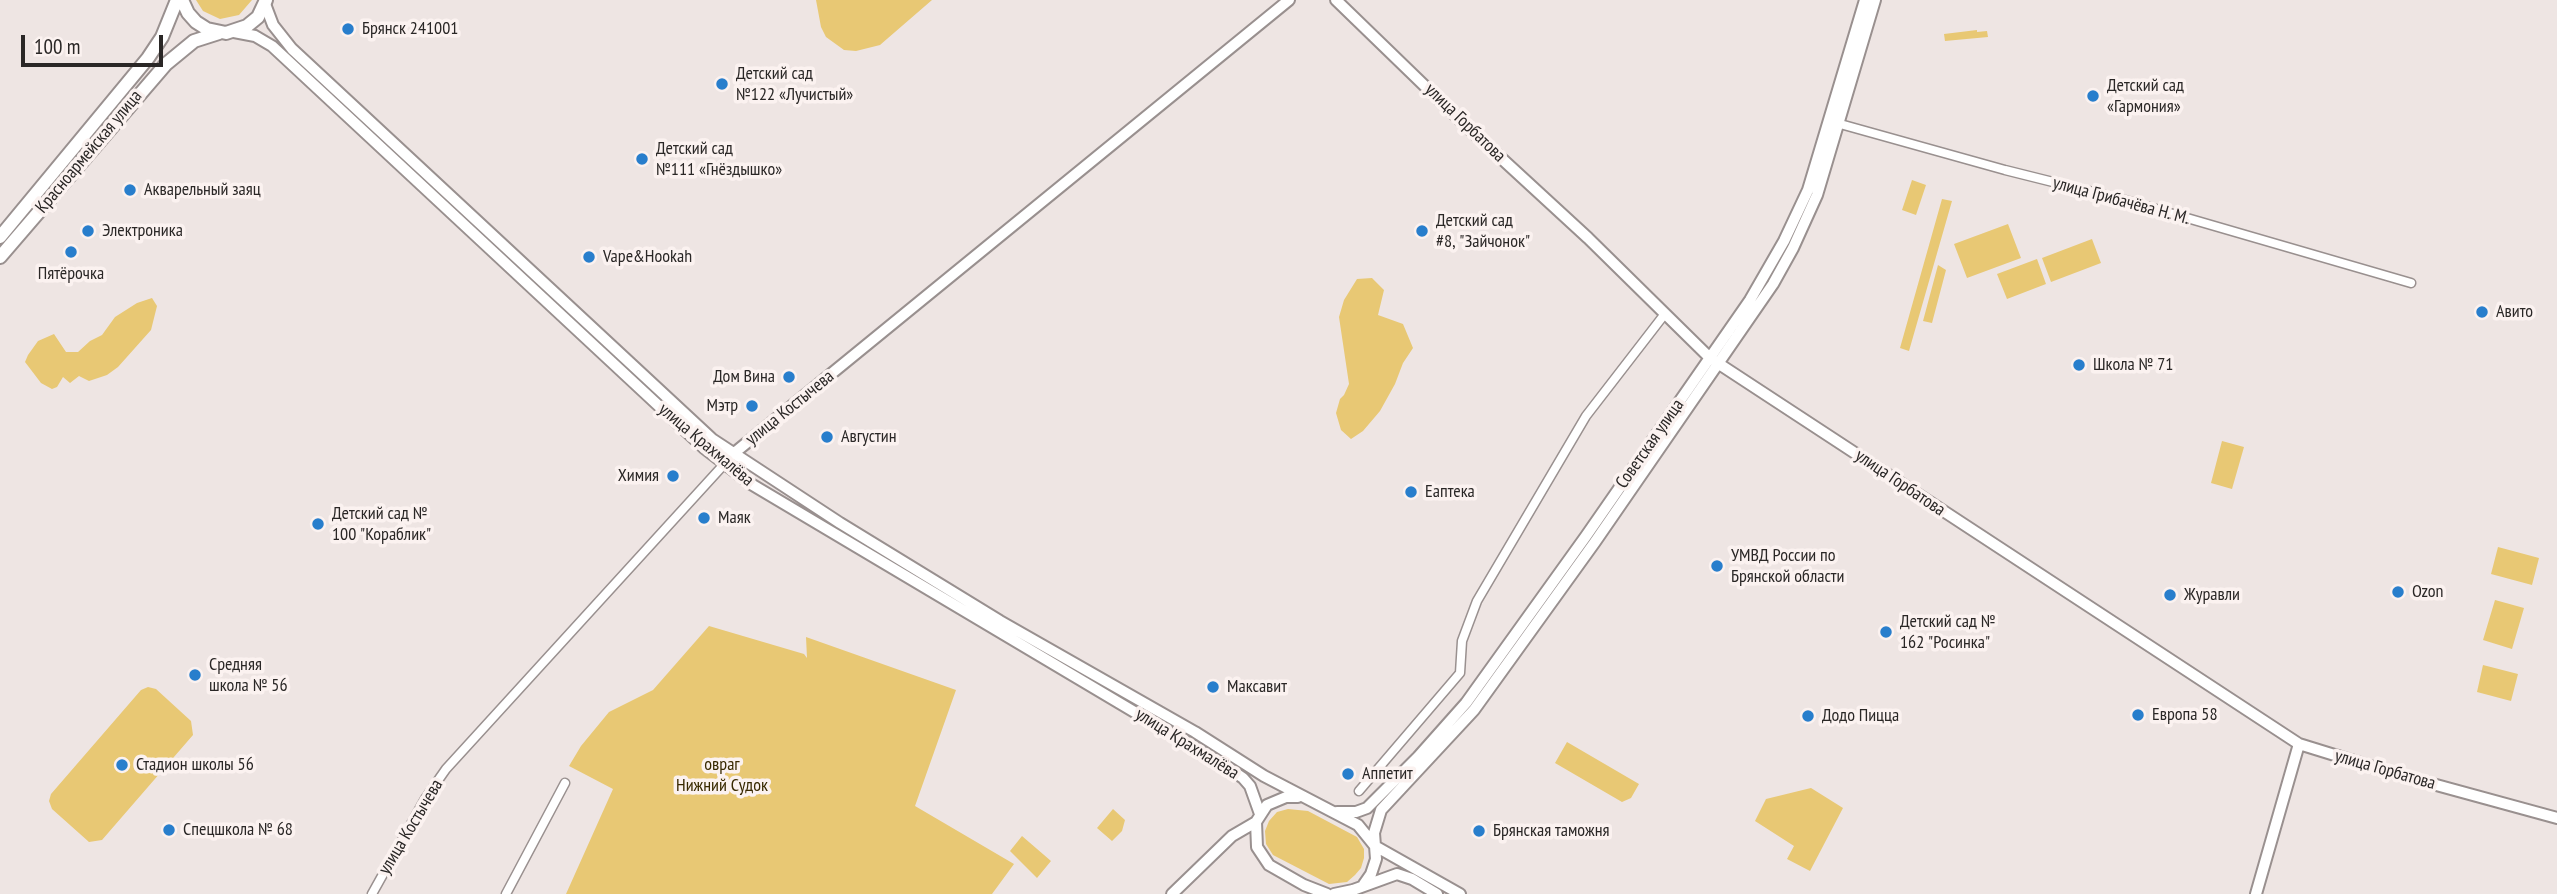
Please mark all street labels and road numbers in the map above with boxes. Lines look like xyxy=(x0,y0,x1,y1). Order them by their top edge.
street label: улица Горбатова xyxy=(1420,79,1510,167)
street label: Красноармейская улица xyxy=(31,86,147,218)
street label: улица Грибачёва Н. М. xyxy=(2050,172,2192,230)
street label: улица Костычева xyxy=(742,366,838,450)
street label: Советская улица xyxy=(1611,395,1689,493)
street label: улица Крахмалёва xyxy=(654,399,758,491)
street label: улица Горбатова xyxy=(1851,445,1949,521)
street label: улица Крахмалёва xyxy=(1131,704,1243,784)
street label: улица Горбатова xyxy=(2332,745,2438,795)
street label: улица Костычева xyxy=(374,775,448,879)

